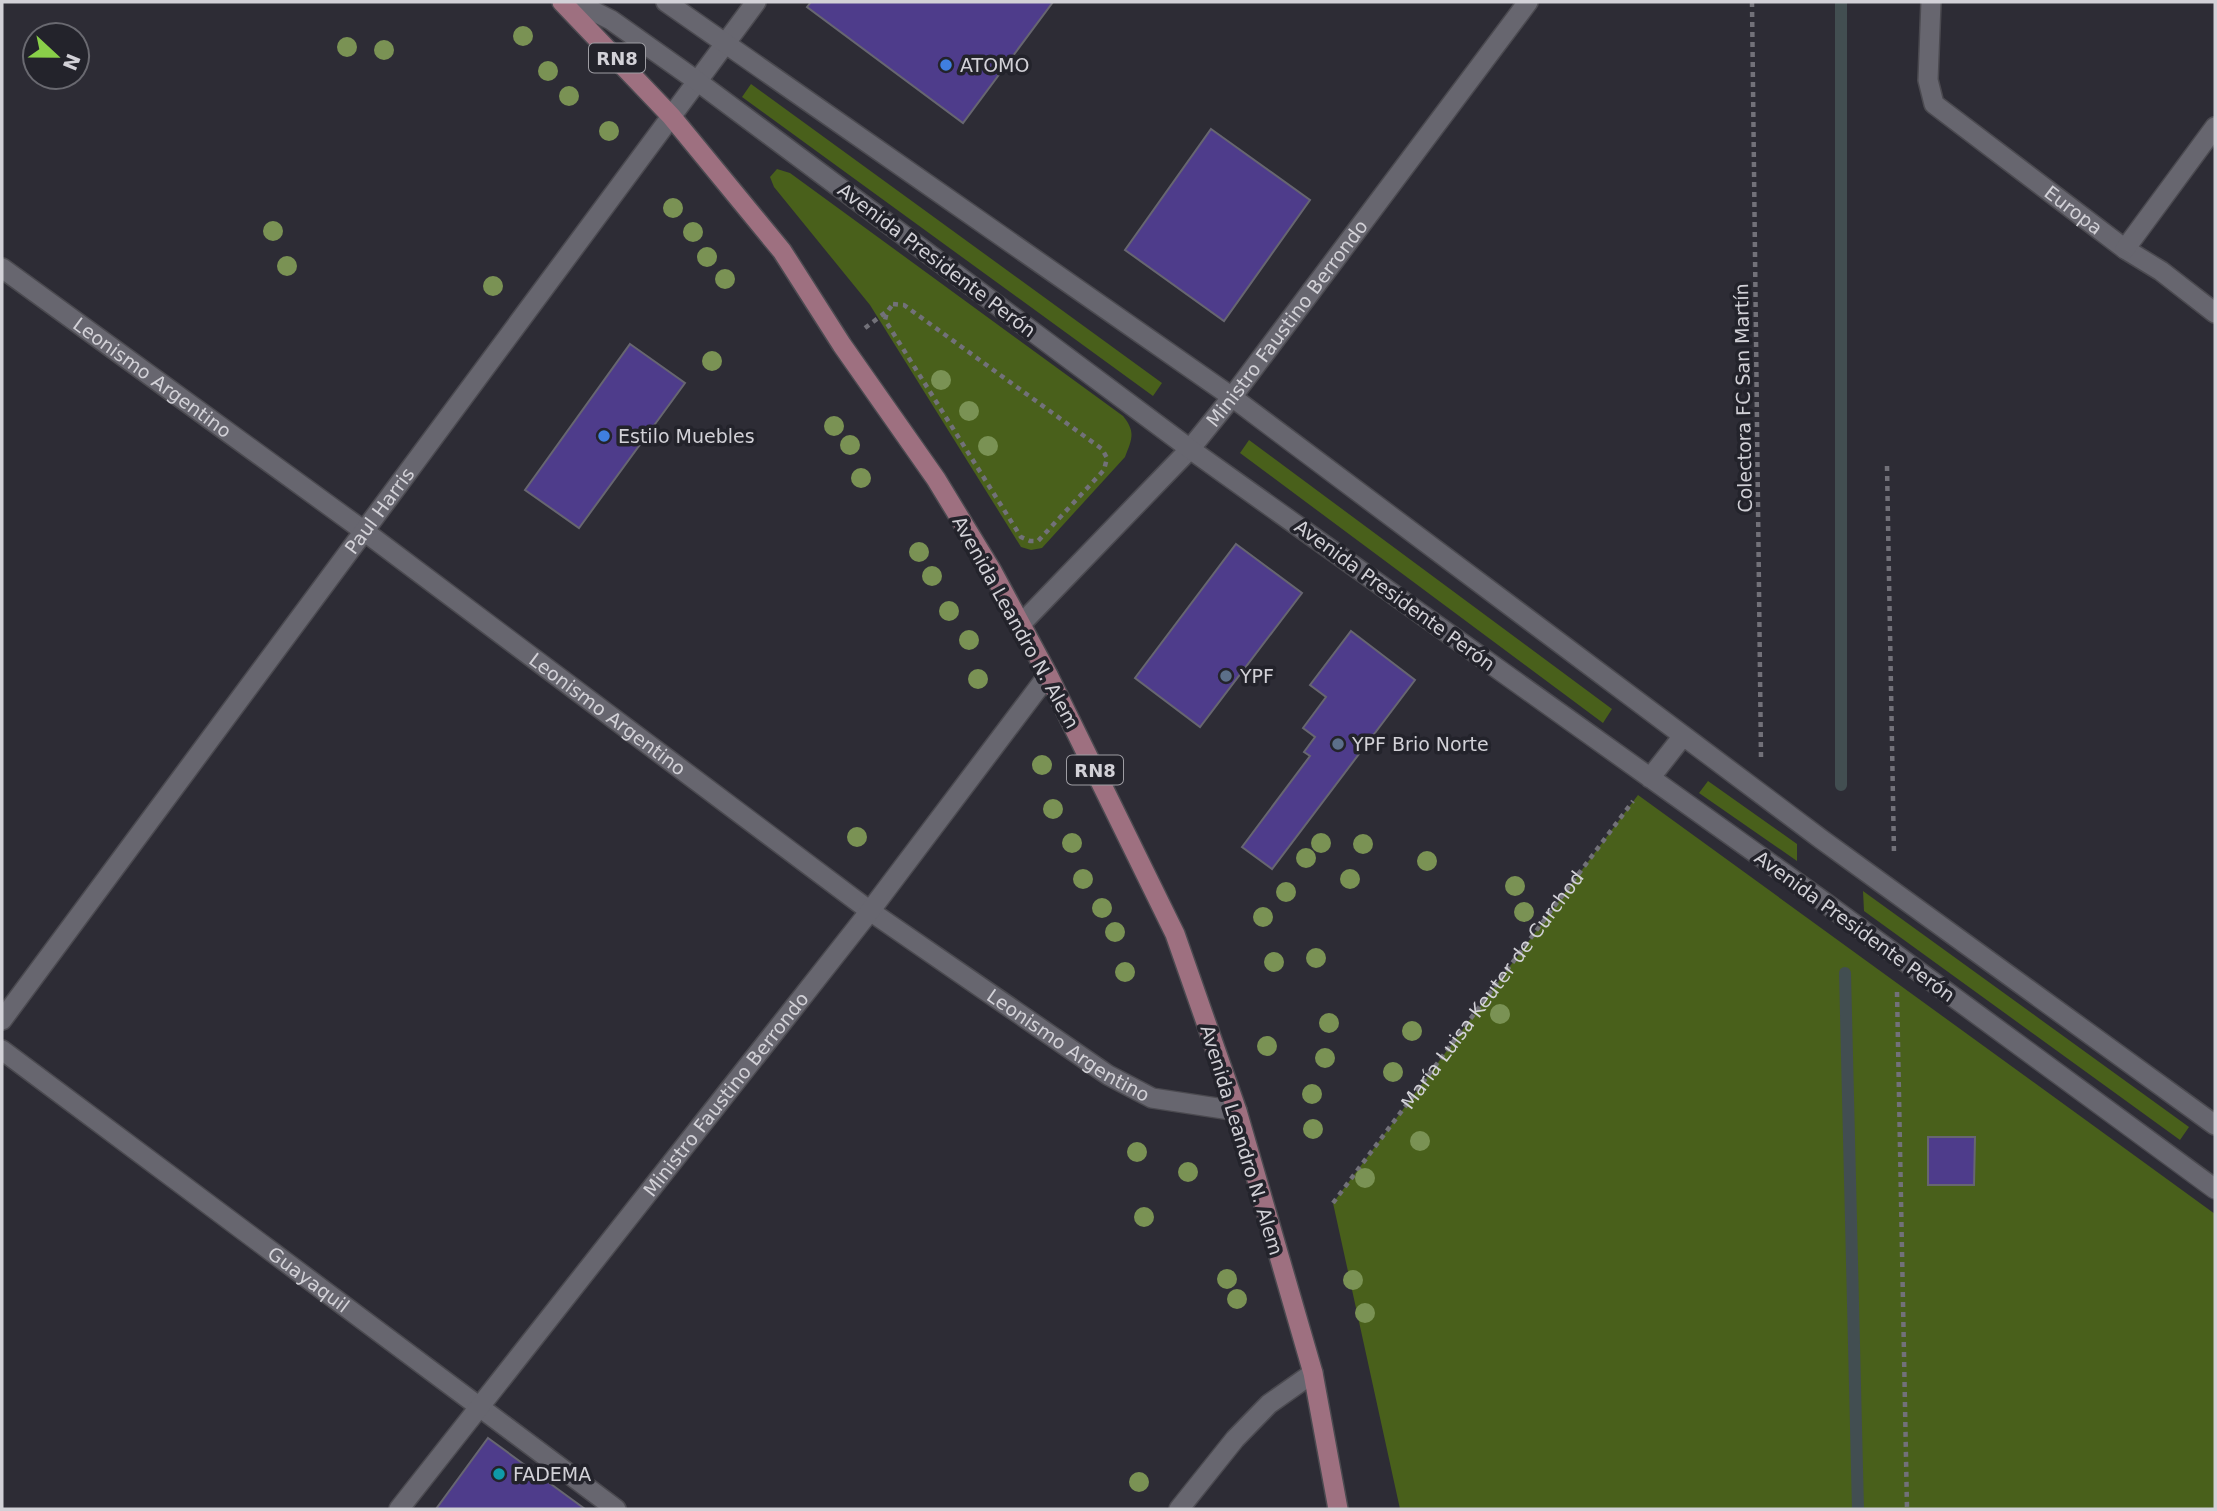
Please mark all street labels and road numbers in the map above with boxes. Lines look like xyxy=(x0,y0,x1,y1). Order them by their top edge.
road number: RN8 xyxy=(589,44,645,72)
street label: Avenida Presidente Perón xyxy=(834,178,1040,342)
street label: Europa xyxy=(2040,181,2107,239)
street label: Ministro Faustino Berrondo xyxy=(1201,215,1372,431)
street label: Colectora FC San Martín xyxy=(1730,283,1756,513)
street label: Leonismo Argentino xyxy=(69,313,236,442)
street label: Paul Harris xyxy=(340,463,419,558)
street label: Avenida Leandro N. Alem xyxy=(948,512,1084,732)
street label: Avenida Presidente Perón xyxy=(1291,515,1499,675)
street label: Leonismo Argentino xyxy=(525,648,690,780)
road number: RN8 xyxy=(1067,756,1123,784)
street label: Avenida Presidente Perón xyxy=(1751,846,1959,1006)
street label: María Luisa Keuter de Curchod xyxy=(1396,867,1588,1113)
street label: Leonismo Argentino xyxy=(983,984,1153,1106)
street label: Ministro Faustino Berrondo xyxy=(639,988,813,1201)
street label: Avenida Leandro N. Alem xyxy=(1196,1022,1288,1258)
street label: Guayaquil xyxy=(264,1242,354,1317)

